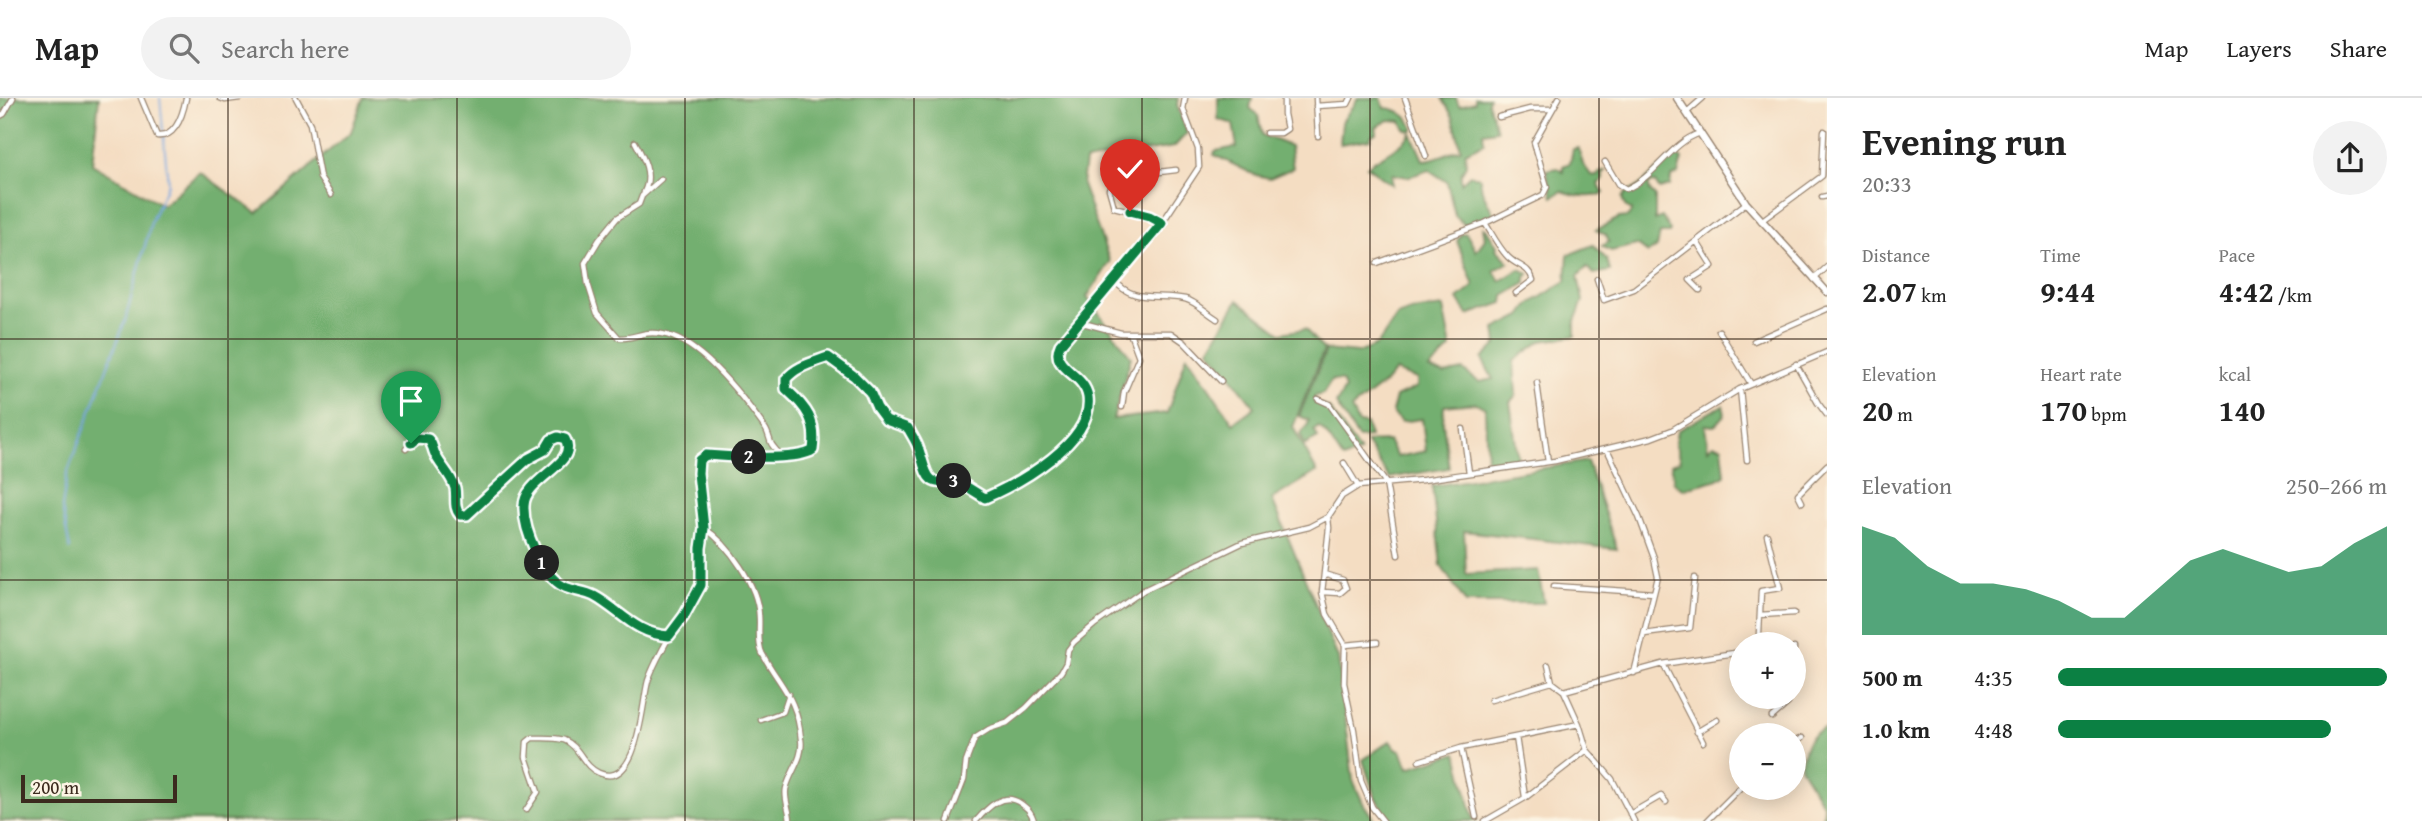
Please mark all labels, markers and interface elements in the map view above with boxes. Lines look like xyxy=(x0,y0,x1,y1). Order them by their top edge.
search box xyxy=(141,17,631,80)
text: Map xyxy=(35,24,99,72)
icon: search xyxy=(165,29,203,67)
text: Search here xyxy=(221,29,349,68)
text: Map xyxy=(2145,31,2188,66)
text: Layers xyxy=(2226,31,2292,66)
text: Share xyxy=(2330,31,2387,66)
text: Evening run xyxy=(1862,113,2066,169)
button: share xyxy=(2313,121,2387,195)
pin xyxy=(1100,139,1160,211)
icon: check xyxy=(1111,150,1149,188)
text: 20:33 xyxy=(1862,167,1912,200)
text: Distance xyxy=(1862,241,1930,269)
text: Time xyxy=(2040,241,2081,269)
text: Pace xyxy=(2219,241,2255,269)
text: 2.07 xyxy=(1862,269,1917,313)
text: 9:44 xyxy=(2040,269,2095,313)
text: 4:42 xyxy=(2219,269,2274,313)
text: km xyxy=(1917,281,1946,309)
text: /km xyxy=(2274,281,2312,309)
text: Elevation xyxy=(1862,360,1936,388)
text: Heart rate xyxy=(2040,360,2122,388)
text: kcal xyxy=(2219,360,2251,388)
pin xyxy=(381,371,441,443)
icon: arrive xyxy=(392,382,430,420)
text: 20 xyxy=(1862,388,1893,432)
text: 170 xyxy=(2040,388,2087,432)
text: 140 xyxy=(2219,388,2265,432)
text: m xyxy=(1893,400,1913,428)
text: bpm xyxy=(2087,400,2127,428)
pin: 2 xyxy=(732,440,766,474)
text: 2 xyxy=(744,442,753,470)
pin: 3 xyxy=(936,464,972,498)
text: 3 xyxy=(949,466,958,494)
text: Elevation xyxy=(1862,469,1952,502)
text: 250–266 m xyxy=(2286,469,2387,502)
pin: 1 xyxy=(524,546,560,580)
text: 1 xyxy=(537,548,546,576)
map controls xyxy=(1729,632,1806,800)
button: + xyxy=(1729,632,1806,709)
text: 500 m xyxy=(1862,661,1923,694)
text: 4:35 xyxy=(1974,661,2013,694)
text: 1.0 km xyxy=(1862,713,1930,746)
text: 4:48 xyxy=(1974,713,2013,746)
button: − xyxy=(1729,723,1806,800)
scale bar xyxy=(21,772,177,804)
text: 200 m xyxy=(32,773,79,801)

